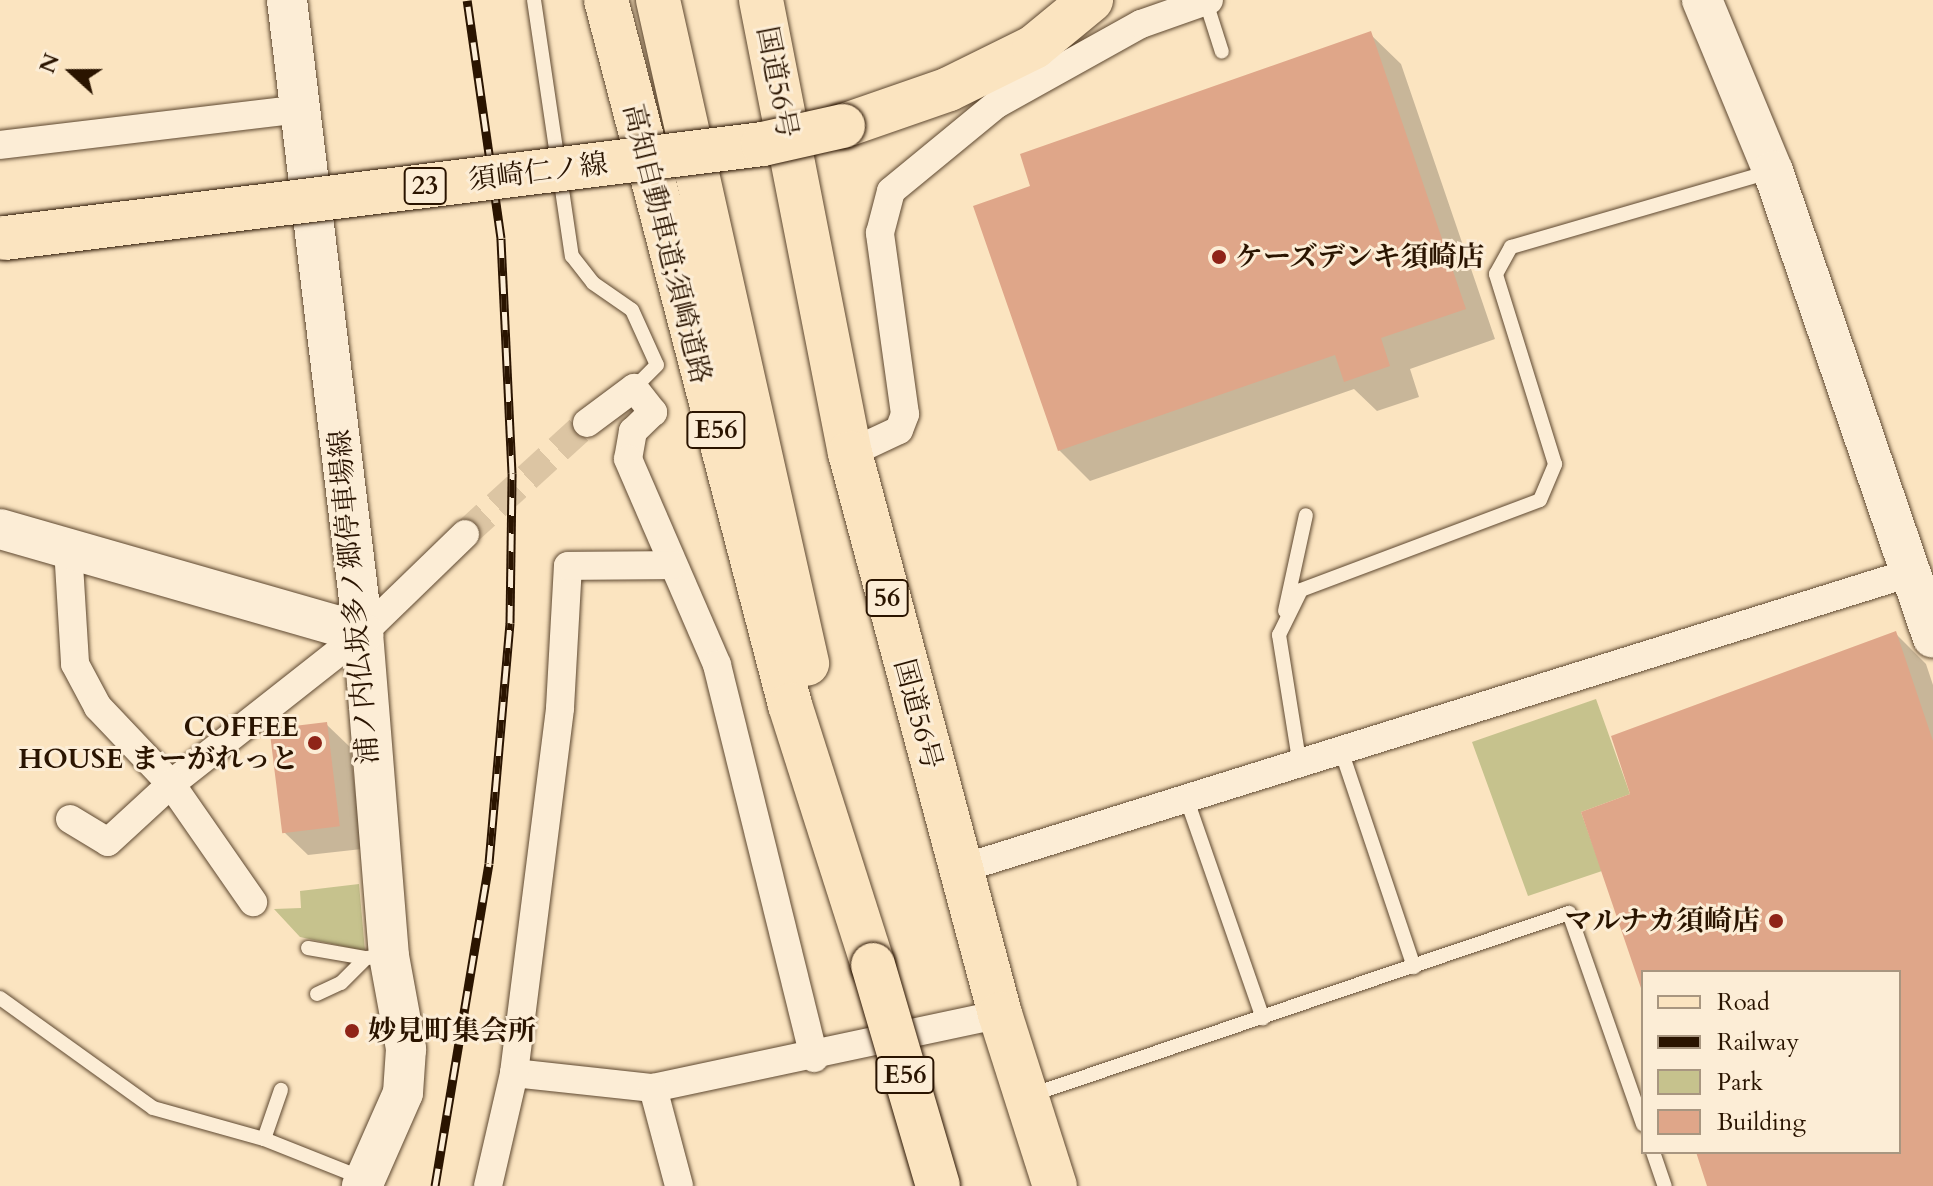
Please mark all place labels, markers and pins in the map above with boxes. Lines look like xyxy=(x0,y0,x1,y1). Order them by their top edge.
place label: ケーズデンキ須崎店 xyxy=(1235,240,1487,274)
marker: ケーズデンキ須崎店 xyxy=(1210,248,1228,266)
place label: COFFEE HOUSE まーがれっと xyxy=(18,710,299,776)
marker: COFFEE HOUSE まーがれっと xyxy=(306,734,324,752)
place label: マルナカ須崎店 xyxy=(1564,904,1760,938)
marker: マルナカ須崎店 xyxy=(1767,912,1785,930)
place label: 妙見町集会所 xyxy=(368,1014,536,1048)
marker: 妙見町集会所 xyxy=(343,1022,361,1040)

